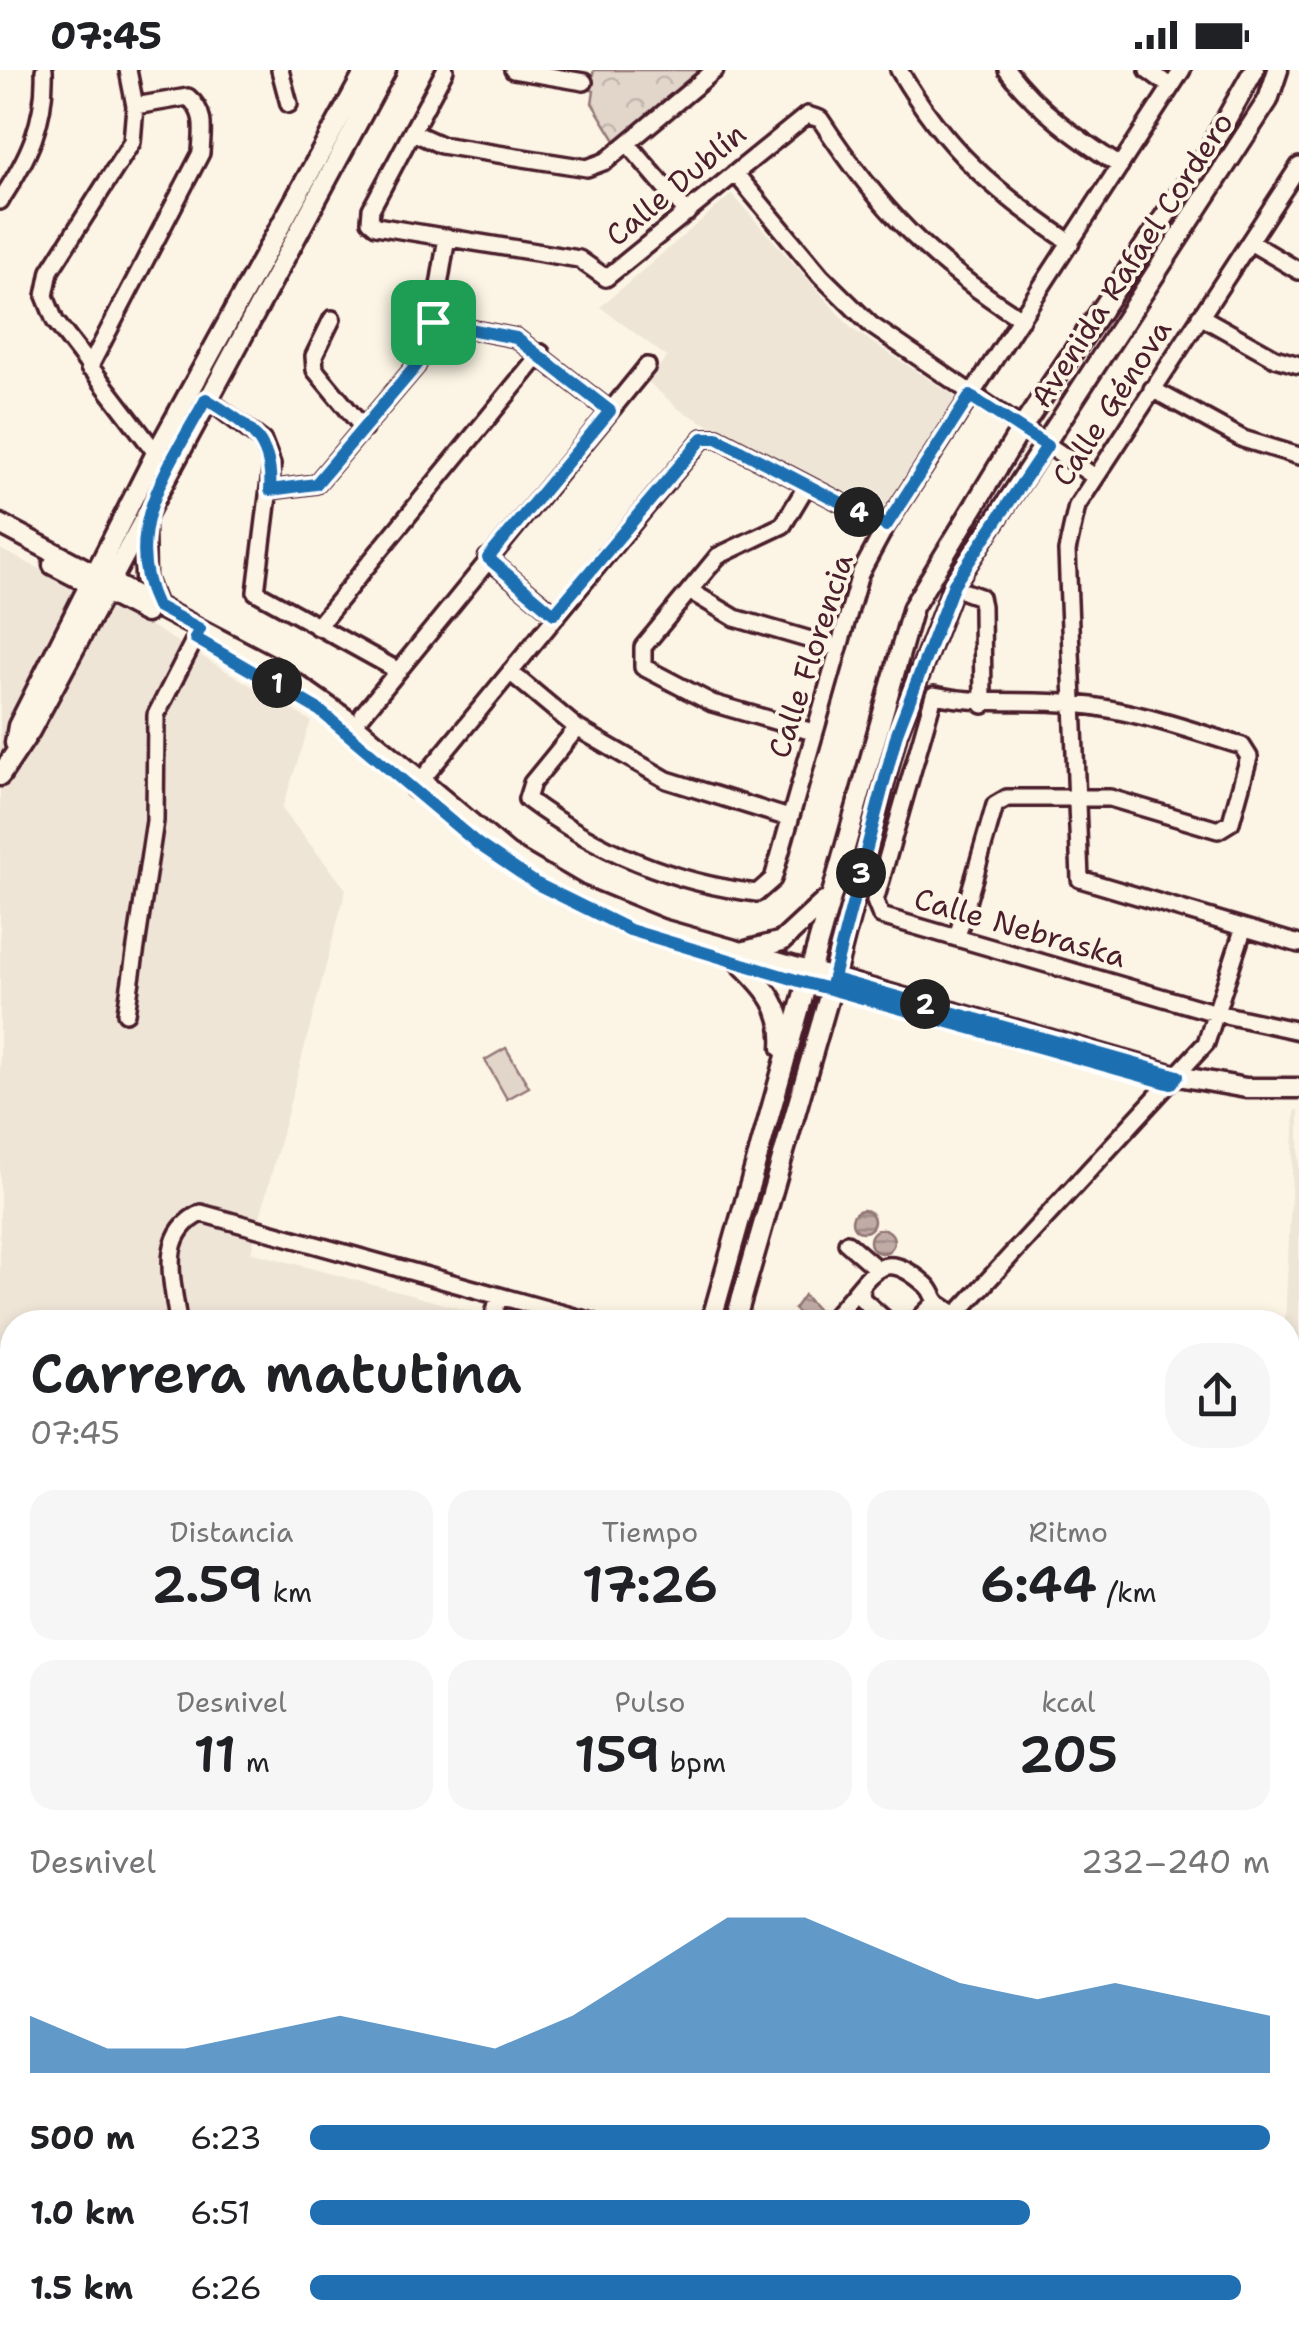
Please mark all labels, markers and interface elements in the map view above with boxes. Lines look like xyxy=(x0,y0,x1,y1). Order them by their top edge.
text: 07:45 xyxy=(50,10,162,61)
street label: Avenida Rafael Cordero xyxy=(1021,104,1243,415)
street label: Calle Dublín xyxy=(597,114,755,255)
pin xyxy=(391,280,476,365)
icon: arrive xyxy=(406,295,461,350)
street label: Calle Génova xyxy=(1042,311,1181,494)
pin: 4 xyxy=(834,487,884,537)
text: 4 xyxy=(849,493,869,531)
street label: Calle Florencia xyxy=(758,548,863,763)
pin: 1 xyxy=(252,658,302,708)
text: 1 xyxy=(271,664,283,702)
pin: 3 xyxy=(836,848,886,898)
text: 3 xyxy=(851,854,871,892)
street label: Calle Nebraska xyxy=(910,878,1131,977)
pin: 2 xyxy=(900,979,950,1029)
text: 2 xyxy=(915,985,935,1023)
text: Carrera matutina xyxy=(30,1336,522,1410)
button: share xyxy=(1165,1343,1270,1448)
text: 07:45 xyxy=(30,1411,120,1454)
text: Distancia xyxy=(170,1513,293,1551)
text: Tiempo xyxy=(602,1513,698,1551)
text: Ritmo xyxy=(1029,1513,1108,1551)
text: 2.59 xyxy=(151,1551,263,1618)
text: 17:26 xyxy=(582,1551,718,1618)
text: 6:44 xyxy=(980,1551,1097,1618)
text: km xyxy=(263,1573,312,1611)
text: /km xyxy=(1097,1573,1157,1611)
text: Desnivel xyxy=(177,1683,287,1721)
text: Pulso xyxy=(614,1683,686,1721)
text: kcal xyxy=(1041,1683,1096,1721)
text: 11 xyxy=(193,1721,236,1788)
text: 159 xyxy=(574,1721,660,1788)
text: 205 xyxy=(1019,1721,1118,1788)
text: m xyxy=(236,1743,270,1781)
text: bpm xyxy=(660,1743,726,1781)
text: Desnivel xyxy=(30,1840,156,1883)
text: 232–240 m xyxy=(1081,1840,1270,1883)
text: 500 m xyxy=(30,2116,135,2159)
text: 6:23 xyxy=(190,2116,262,2159)
text: 1.0 km xyxy=(30,2191,135,2234)
text: 6:51 xyxy=(190,2191,251,2234)
text: 1.5 km xyxy=(30,2266,133,2309)
text: 6:26 xyxy=(190,2266,262,2309)

